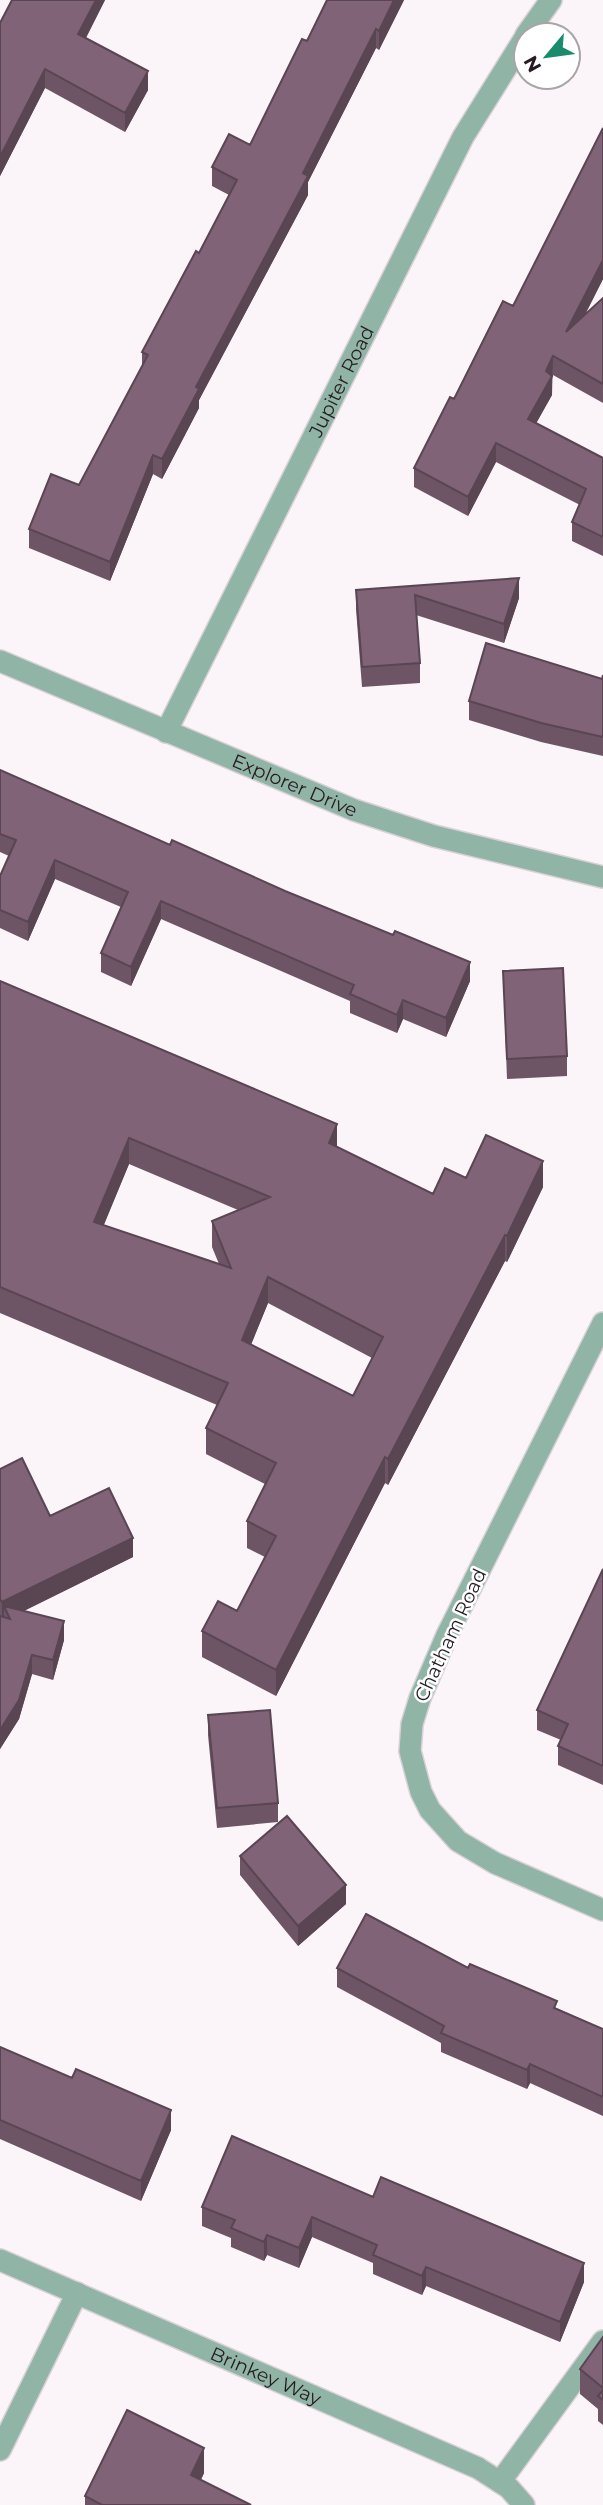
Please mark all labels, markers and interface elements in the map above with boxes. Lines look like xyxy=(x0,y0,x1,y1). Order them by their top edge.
north arrow xyxy=(512,21,582,91)
text: N xyxy=(519,52,546,76)
street label: Jupiter Road xyxy=(304,322,379,442)
street label: Explorer Drive xyxy=(229,749,361,822)
street label: Chatham Road xyxy=(410,1565,491,1705)
street label: Brinkey Way xyxy=(207,2342,325,2411)

